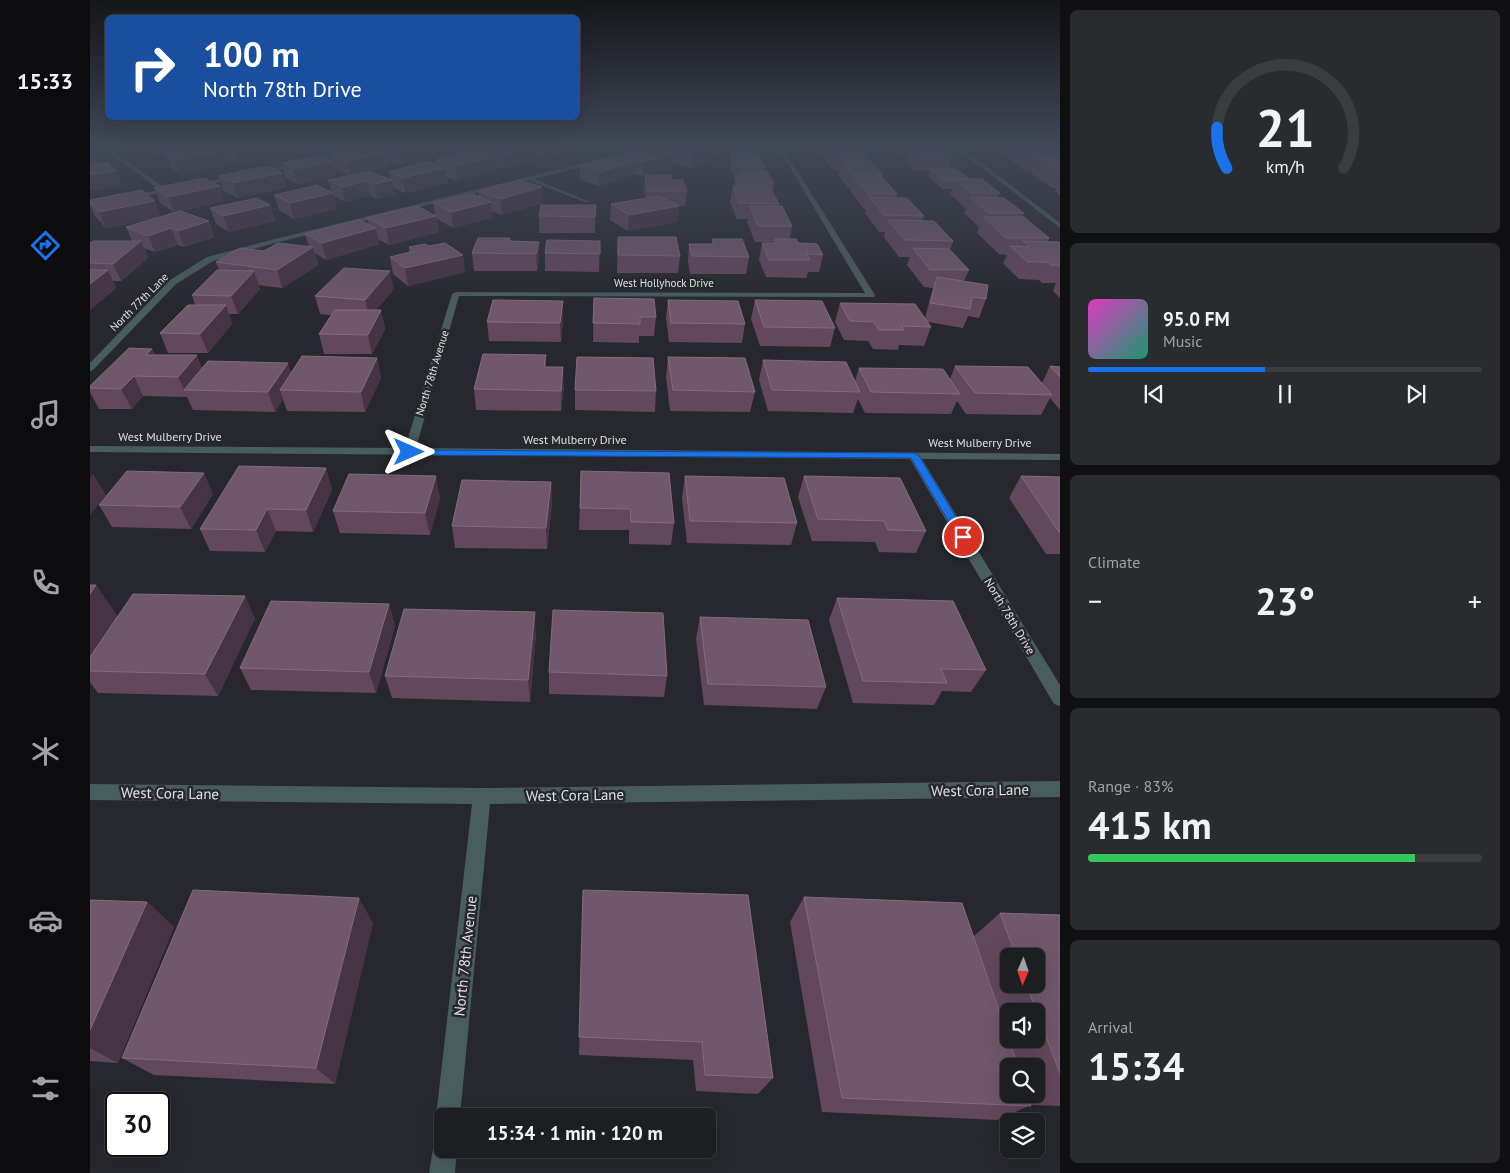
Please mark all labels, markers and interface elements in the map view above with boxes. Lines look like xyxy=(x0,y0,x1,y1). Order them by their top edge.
text: 100 m xyxy=(203,31,300,77)
icon: right xyxy=(120,35,185,100)
text: 15:33 xyxy=(17,67,73,95)
text: North 78th Drive xyxy=(203,75,362,103)
text: 21 xyxy=(1256,94,1314,161)
text: km/h xyxy=(1265,155,1305,178)
icon: directions xyxy=(28,228,63,263)
street label: North 77th Lane xyxy=(107,270,171,334)
street label: West Hollyhock Drive xyxy=(614,276,714,290)
text: 95.0 FM xyxy=(1163,307,1230,331)
street label: North 78th Avenue xyxy=(412,328,452,417)
text: Music xyxy=(1163,331,1203,351)
icon: previous xyxy=(1140,380,1168,408)
icon: pause xyxy=(1271,380,1299,408)
icon: next xyxy=(1402,380,1430,408)
icon: music xyxy=(28,397,63,432)
position arrow xyxy=(382,425,434,477)
street label: West Mulberry Drive xyxy=(118,429,222,444)
street label: West Mulberry Drive xyxy=(523,432,627,447)
street label: West Mulberry Drive xyxy=(928,435,1032,450)
pin xyxy=(942,516,984,558)
icon: arrive xyxy=(949,523,977,551)
text: Climate xyxy=(1088,552,1140,572)
icon: phone xyxy=(28,565,63,600)
street label: North 78th Drive xyxy=(981,575,1039,657)
text: 23° xyxy=(1255,576,1315,625)
text: − xyxy=(1088,582,1102,619)
text: + xyxy=(1468,582,1482,619)
icon: climate xyxy=(28,734,63,769)
text: Range · 83% xyxy=(1088,776,1173,796)
street label: West Cora Lane xyxy=(931,780,1029,800)
street label: West Cora Lane xyxy=(121,783,219,803)
street label: West Cora Lane xyxy=(526,785,624,805)
text: 415 km xyxy=(1088,800,1212,849)
street label: North 78th Avenue xyxy=(449,895,481,1017)
icon: car xyxy=(28,903,63,938)
north arrow xyxy=(1000,948,1045,992)
map controls xyxy=(1000,948,1045,1158)
button: sound xyxy=(1000,1003,1045,1048)
text: Arrival xyxy=(1088,1017,1133,1037)
text: 15:34 xyxy=(1088,1041,1184,1090)
button: search xyxy=(1000,1058,1045,1103)
icon: filters xyxy=(28,1071,63,1106)
speed limit sign: 30 xyxy=(105,1092,170,1157)
button: layers xyxy=(1000,1113,1045,1158)
text: 15:34 · 1 min · 120 m xyxy=(487,1121,663,1145)

